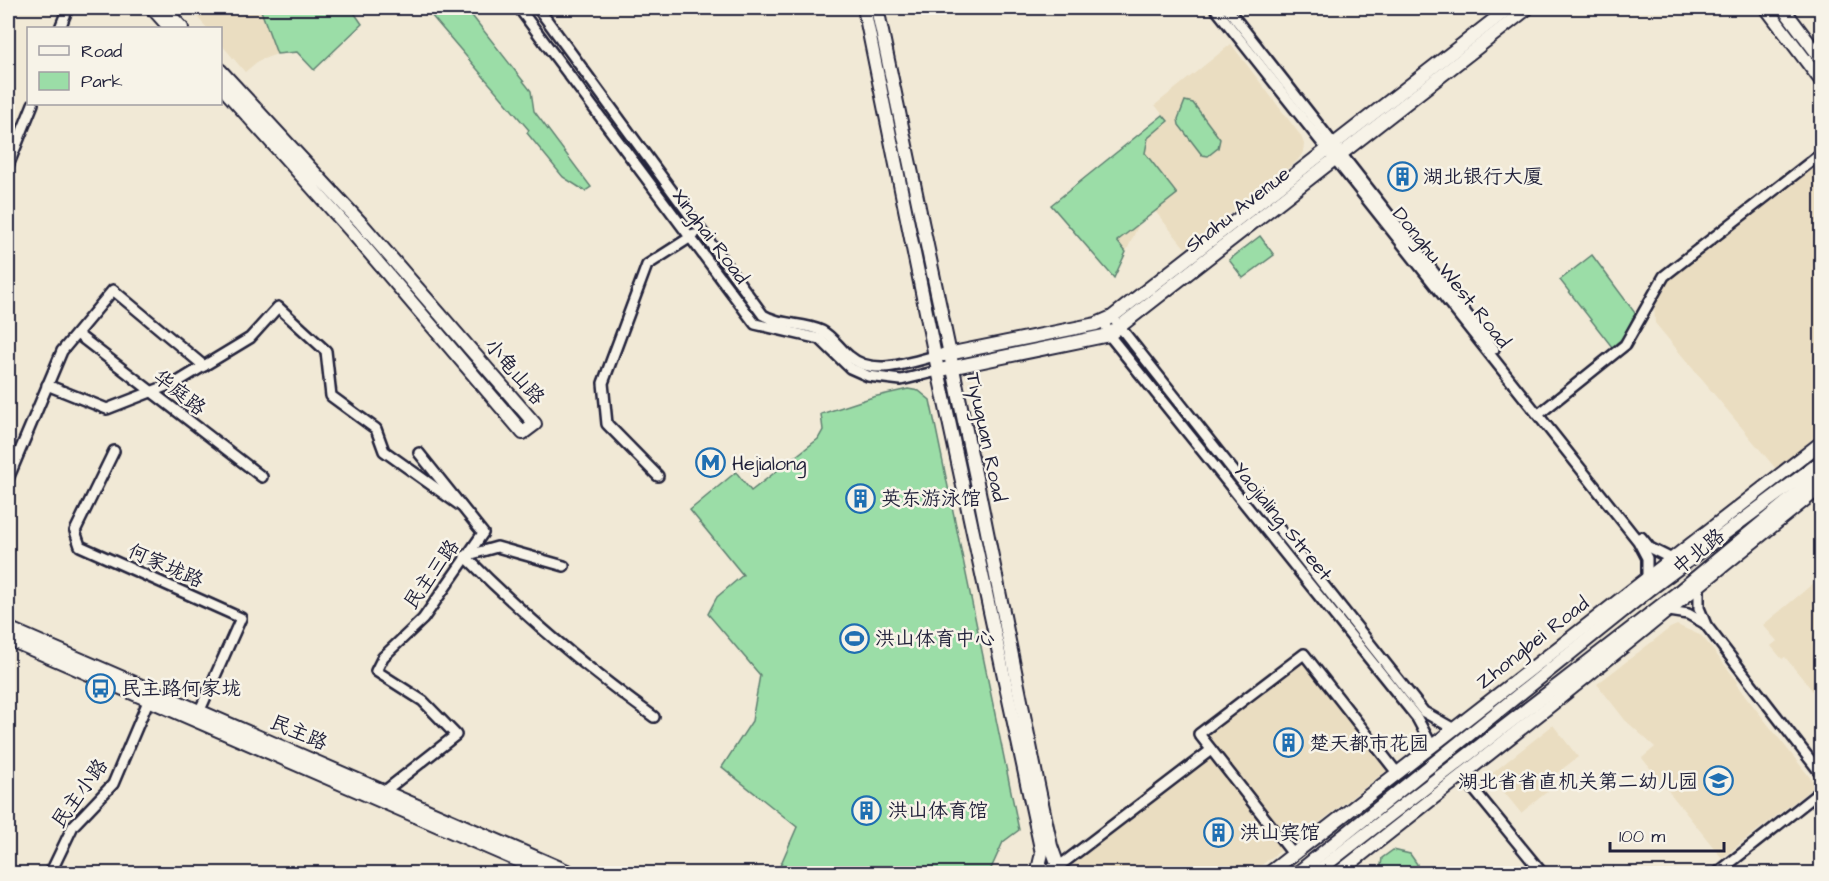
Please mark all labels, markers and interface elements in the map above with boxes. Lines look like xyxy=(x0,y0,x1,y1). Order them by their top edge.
legend xyxy=(27,27,222,105)
text: Road xyxy=(81,39,122,64)
text: Park xyxy=(81,69,123,94)
street label: Shahu Avenue xyxy=(1179,160,1296,260)
building icon: 湖北银行大厦 xyxy=(1386,160,1418,192)
place label: 湖北银行大厦 xyxy=(1423,163,1543,191)
street label: Xinghai Road xyxy=(664,183,755,291)
street label: Donghu West Road xyxy=(1385,201,1517,355)
street label: 小龟山路 xyxy=(477,332,552,412)
street label: 华庭路 xyxy=(147,363,212,423)
street label: Tiyuguan Road xyxy=(958,370,1013,505)
metro station icon: Hejialong xyxy=(695,447,727,479)
place label: Hejialong xyxy=(732,450,806,479)
street label: Yaojialing Street xyxy=(1225,456,1339,587)
building icon: 英东游泳馆 xyxy=(844,482,876,514)
place label: 英东游泳馆 xyxy=(881,485,981,513)
street label: 中北路 xyxy=(1667,521,1732,582)
street label: 民主三路 xyxy=(397,533,467,615)
street label: 何家垅路 xyxy=(123,537,209,595)
street label: Zhongbei Road xyxy=(1470,590,1596,697)
sports icon: 洪山体育中心 xyxy=(838,622,870,654)
place label: 洪山体育中心 xyxy=(875,625,995,653)
bus stop icon: 民主路何家垅 xyxy=(84,672,116,704)
place label: 民主路何家垅 xyxy=(121,675,241,703)
street label: 民主路 xyxy=(266,708,333,758)
building icon: 楚天都市花园 xyxy=(1272,727,1304,759)
place label: 楚天都市花园 xyxy=(1309,730,1429,758)
street label: 民主小路 xyxy=(45,752,115,834)
school or university icon: 湖北省省直机关第二幼儿园 xyxy=(1703,765,1735,797)
place label: 湖北省省直机关第二幼儿园 xyxy=(1458,768,1698,796)
building icon: 洪山体育馆 xyxy=(851,794,883,826)
place label: 洪山体育馆 xyxy=(888,797,988,825)
scale bar xyxy=(1610,815,1724,853)
building icon: 洪山宾馆 xyxy=(1203,816,1235,848)
place label: 洪山宾馆 xyxy=(1240,819,1320,847)
text: 100 m xyxy=(1619,824,1665,849)

